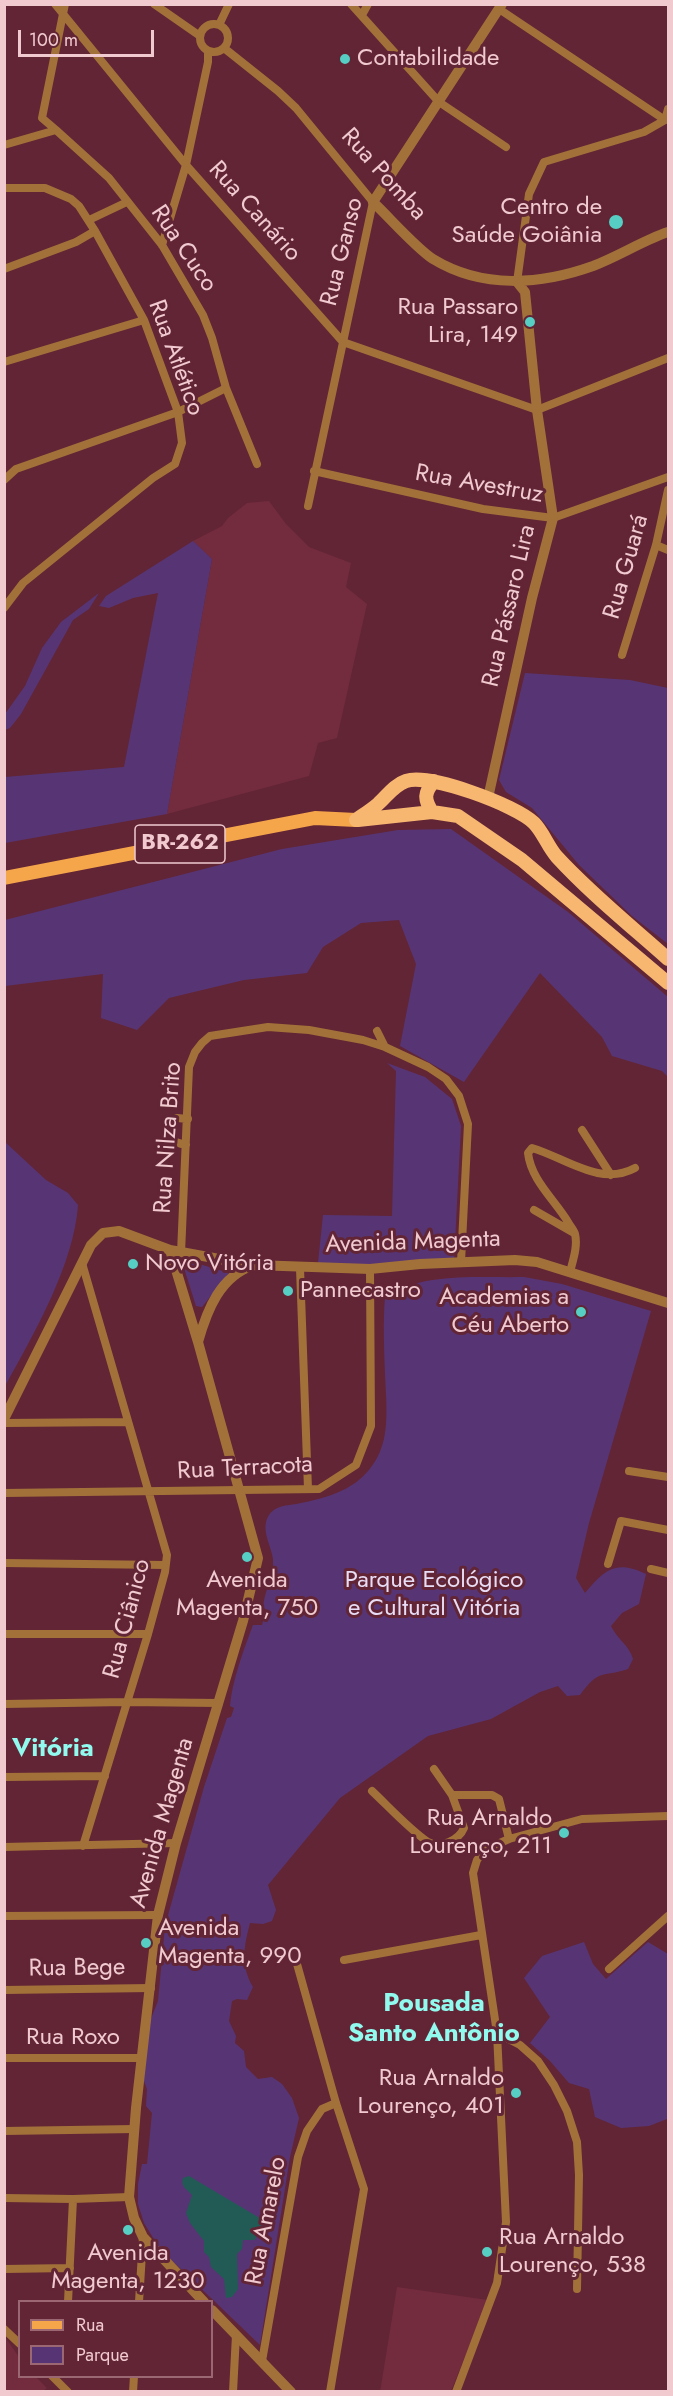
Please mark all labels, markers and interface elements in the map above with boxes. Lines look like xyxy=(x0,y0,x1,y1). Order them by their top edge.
scale bar xyxy=(21,18,158,56)
text: 100 m xyxy=(29,27,78,53)
place label: Contabilidade xyxy=(357,45,499,73)
marker: Contabilidade xyxy=(338,52,352,66)
street label: Rua Pomba xyxy=(334,123,432,227)
street label: Rua Canário xyxy=(202,156,306,268)
place label: Centro de Saúde Goiânia xyxy=(451,194,602,250)
street label: Rua Ganso xyxy=(316,195,370,309)
street label: Rua Cuco xyxy=(144,200,222,298)
marker: Centro de Saúde Goiânia xyxy=(607,213,625,231)
place label: Rua Passaro Lira, 149 xyxy=(397,294,518,350)
street label: Rua Atlético xyxy=(141,296,209,420)
marker: Rua Passaro Lira, 149 xyxy=(523,315,537,329)
street label: Rua Avestruz xyxy=(413,460,545,510)
street label: Rua Guará xyxy=(598,511,656,623)
street label: Rua Pássaro Lira xyxy=(477,522,543,690)
road number: BR-262 xyxy=(135,825,225,863)
street label: Rua Nilza Brito xyxy=(149,1061,189,1215)
street label: Avenida Magenta xyxy=(325,1226,501,1260)
place label: Novo Vitória xyxy=(145,1250,274,1278)
marker: Novo Vitória xyxy=(126,1257,140,1271)
place label: Pannecastro xyxy=(300,1277,421,1305)
marker: Pannecastro xyxy=(281,1284,295,1298)
place label: Academias a Céu Aberto xyxy=(439,1284,569,1340)
marker: Academias a Céu Aberto xyxy=(574,1305,588,1319)
street label: Rua Terracota xyxy=(176,1451,314,1487)
marker: Avenida Magenta, 750 xyxy=(240,1550,254,1564)
street label: Rua Ciânico xyxy=(98,1556,158,1682)
place label: Avenida Magenta, 750 xyxy=(176,1567,318,1623)
park label: Parque Ecológico e Cultural Vitória xyxy=(345,1567,523,1623)
district label: Vitória xyxy=(12,1734,94,1766)
street label: Avenida Magenta xyxy=(125,1735,201,1911)
place label: Rua Arnaldo Lourenço, 211 xyxy=(409,1805,552,1861)
marker: Rua Arnaldo Lourenço, 211 xyxy=(557,1826,571,1840)
place label: Avenida Magenta, 990 xyxy=(158,1915,302,1971)
marker: Avenida Magenta, 990 xyxy=(139,1936,153,1950)
street label: Rua Bege xyxy=(28,1954,126,1984)
district label: Pousada Santo Antônio xyxy=(348,1989,520,2050)
street label: Rua Roxo xyxy=(26,2024,120,2052)
place label: Rua Arnaldo Lourenço, 401 xyxy=(358,2065,504,2121)
marker: Rua Arnaldo Lourenço, 401 xyxy=(509,2086,523,2100)
street label: Rua Amarelo xyxy=(240,2155,294,2287)
marker: Avenida Magenta, 1230 xyxy=(121,2223,135,2237)
place label: Rua Arnaldo Lourenço, 538 xyxy=(499,2224,646,2280)
place label: Avenida Magenta, 1230 xyxy=(51,2240,205,2296)
marker: Rua Arnaldo Lourenço, 538 xyxy=(480,2245,494,2259)
legend xyxy=(18,2300,213,2378)
text: Rua xyxy=(76,2312,104,2338)
text: Parque xyxy=(76,2342,129,2368)

